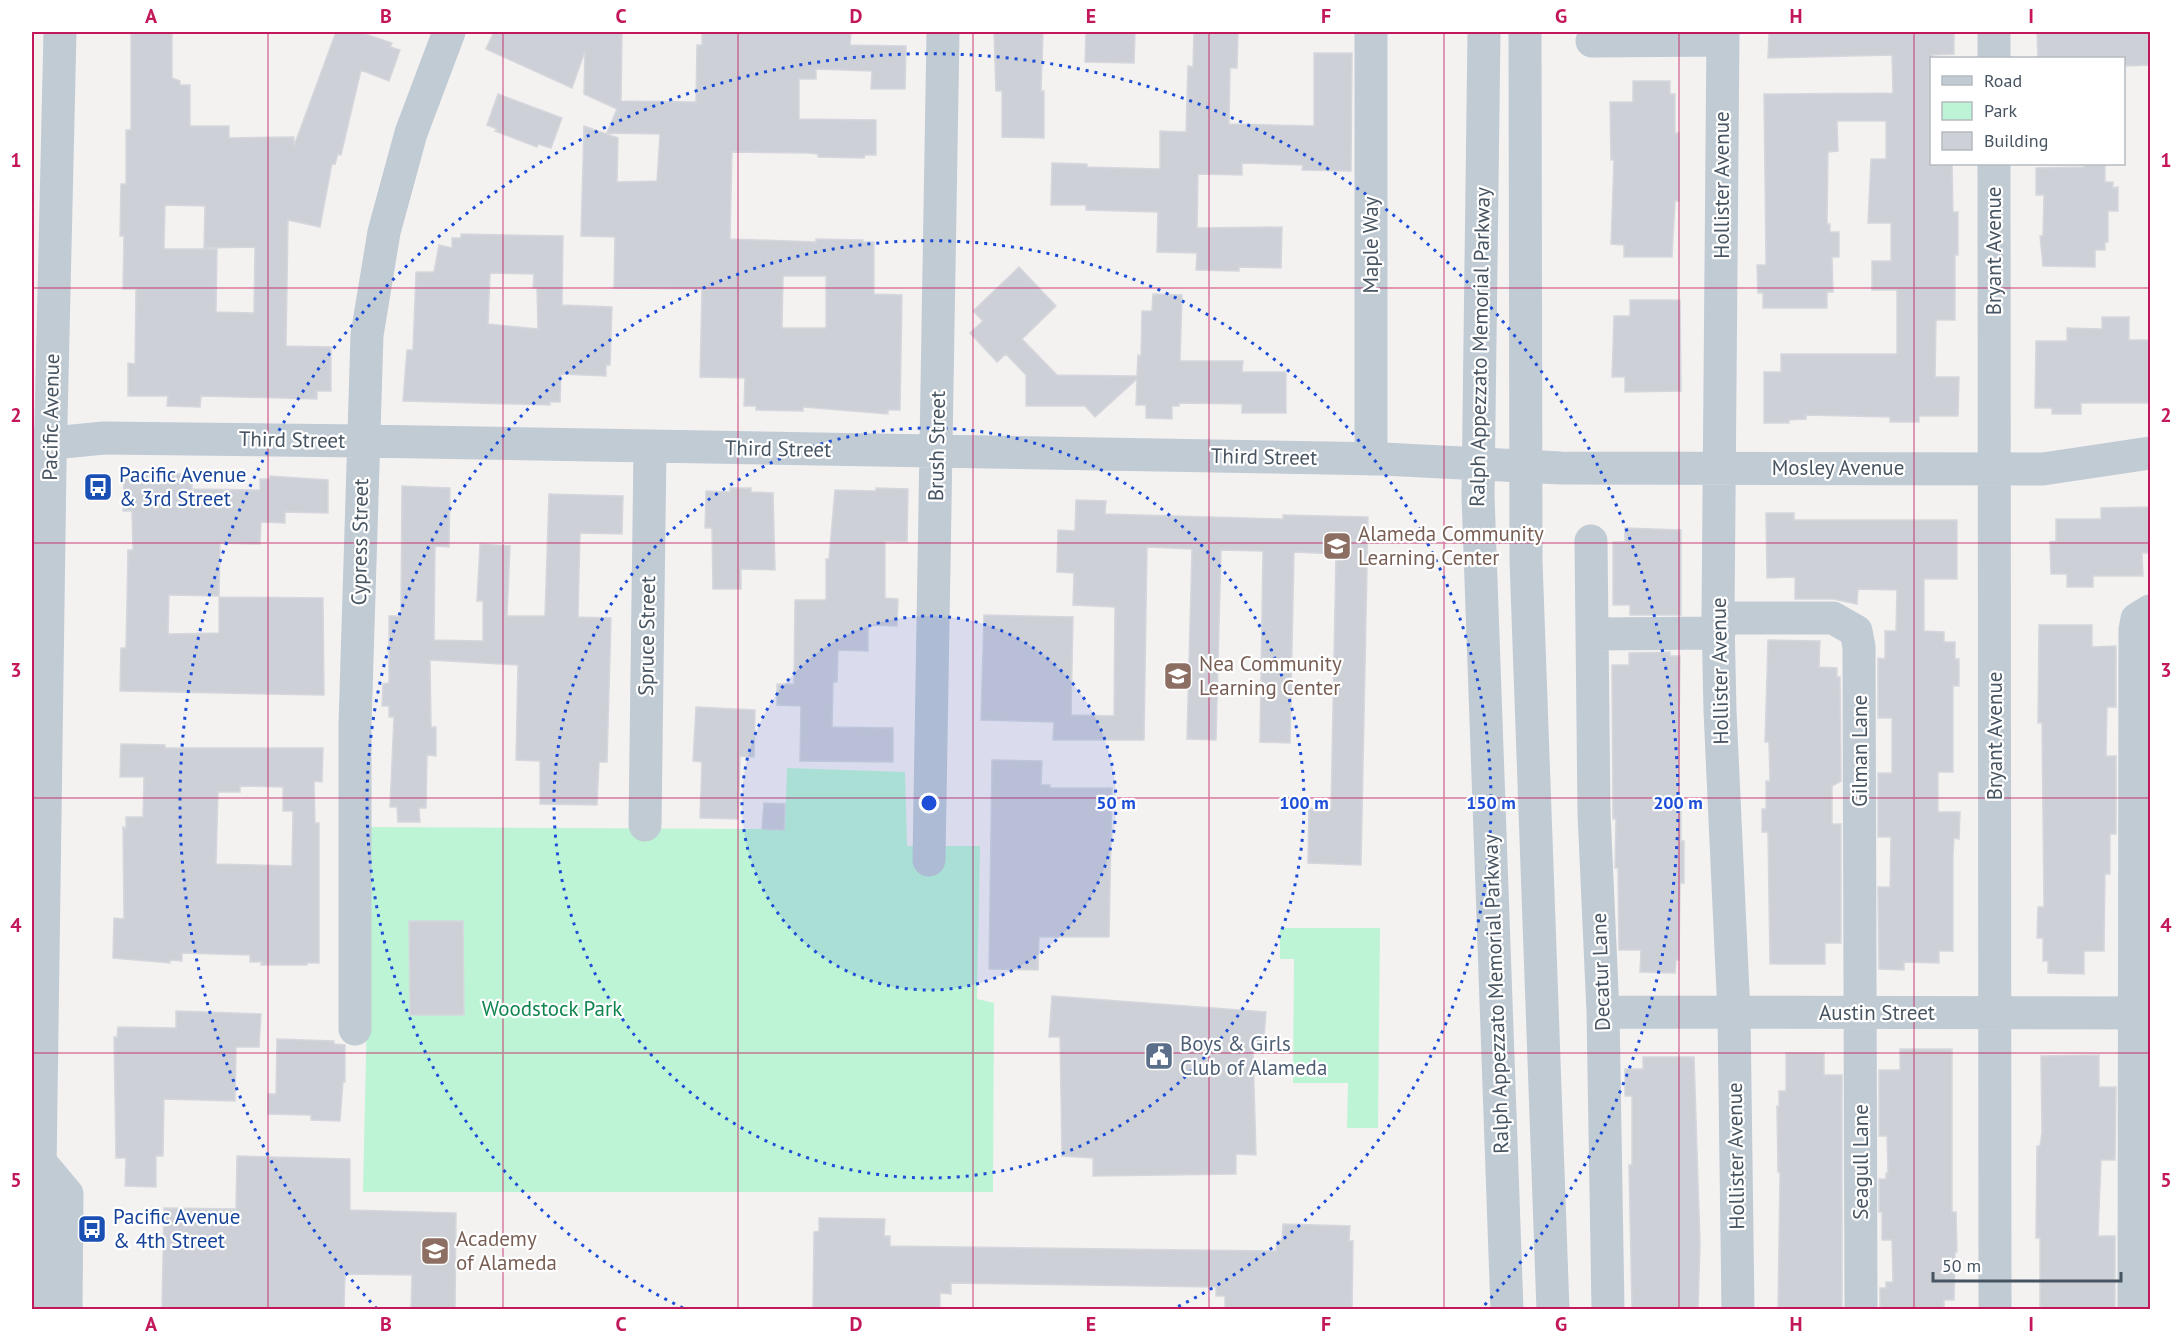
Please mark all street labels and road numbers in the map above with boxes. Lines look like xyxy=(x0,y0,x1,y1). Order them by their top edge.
street label: Hollister Avenue xyxy=(1708,111,1735,259)
street label: Ralph Appezzato Memorial Parkway xyxy=(1463,187,1496,507)
street label: Bryant Avenue xyxy=(1980,187,2007,315)
street label: Maple Way xyxy=(1357,196,1384,294)
street label: Pacific Avenue xyxy=(36,353,65,481)
street label: Brush Street xyxy=(922,391,951,501)
street label: Third Street xyxy=(239,425,345,454)
street label: Third Street xyxy=(725,434,831,463)
street label: Third Street xyxy=(1211,442,1317,471)
street label: Mosley Avenue xyxy=(1772,454,1904,481)
street label: Cypress Street xyxy=(345,478,374,606)
street label: Spruce Street xyxy=(632,576,661,696)
street label: Hollister Avenue xyxy=(1705,597,1734,745)
street label: Bryant Avenue xyxy=(1981,672,2008,800)
street label: Gilman Lane xyxy=(1846,695,1873,807)
street label: Ralph Appezzato Memorial Parkway xyxy=(1476,834,1515,1154)
street label: Decatur Lane xyxy=(1585,912,1616,1032)
street label: Austin Street xyxy=(1819,999,1935,1026)
street label: Hollister Avenue xyxy=(1721,1082,1750,1230)
street label: Seagull Lane xyxy=(1847,1104,1874,1220)

